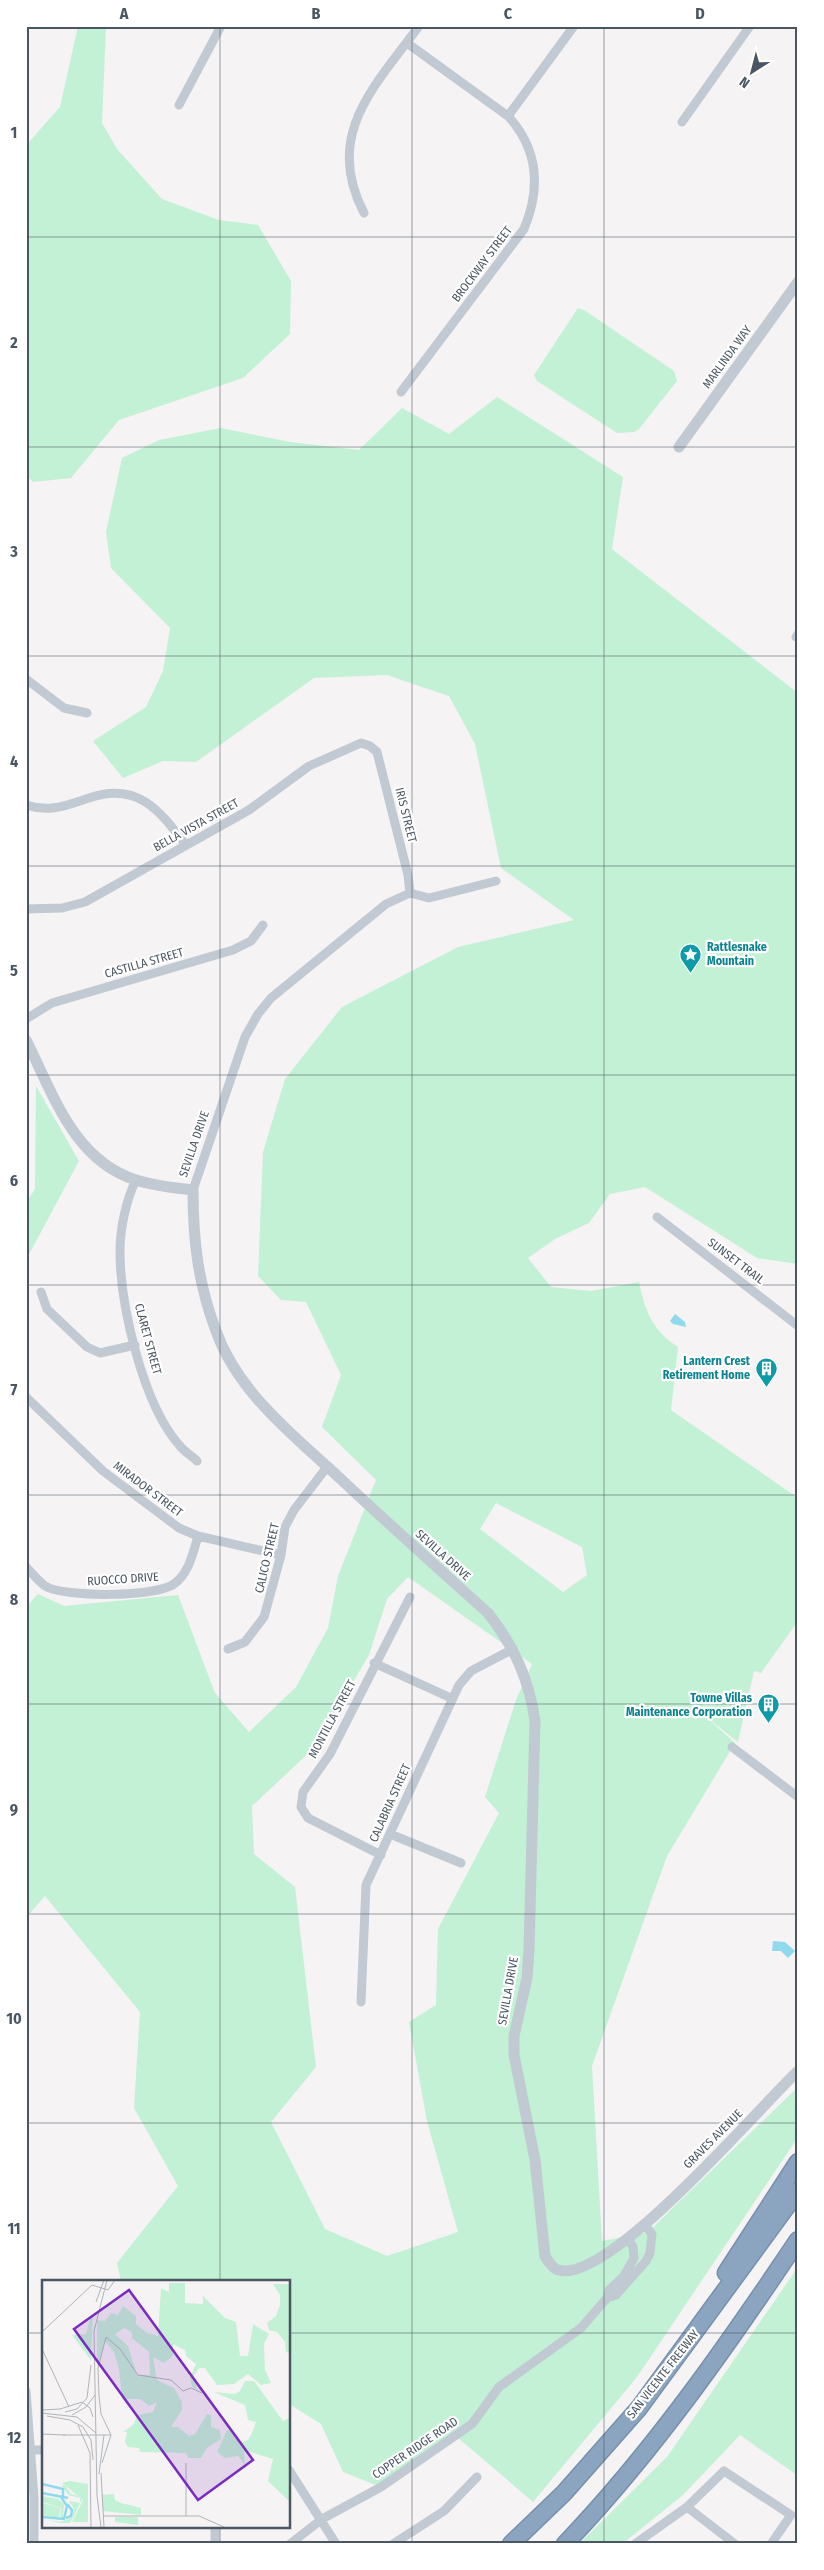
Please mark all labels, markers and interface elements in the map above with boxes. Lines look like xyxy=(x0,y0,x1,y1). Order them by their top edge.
text: A xyxy=(119,4,129,23)
text: B xyxy=(312,4,321,23)
text: C xyxy=(504,4,513,23)
text: D xyxy=(695,4,705,23)
north arrow xyxy=(726,48,776,98)
text: N xyxy=(736,73,753,91)
text: 1 xyxy=(11,123,17,142)
street label: BROCKWAY STREET xyxy=(449,223,515,305)
street label: MARLINDA WAY xyxy=(700,323,754,391)
text: 2 xyxy=(9,333,18,352)
text: 3 xyxy=(9,542,18,561)
text: 4 xyxy=(10,752,18,771)
street label: IRIS STREET xyxy=(392,786,420,844)
street label: BELLA VISTA STREET xyxy=(151,795,242,854)
place label: Rattlesnake Mountain xyxy=(707,940,767,968)
place icon: Rattlesnake Mountain xyxy=(679,942,703,973)
street label: CASTILLA STREET xyxy=(103,945,185,981)
text: 5 xyxy=(10,961,18,980)
street label: SEVILLA DRIVE xyxy=(176,1109,212,1179)
text: 6 xyxy=(10,1171,18,1190)
street label: SUNSET TRAIL xyxy=(705,1235,768,1287)
street label: CLARET STREET xyxy=(132,1302,164,1376)
place label: Lantern Crest Retirement Home xyxy=(663,1354,751,1382)
building icon: Lantern Crest Retirement Home xyxy=(754,1356,778,1387)
text: 7 xyxy=(11,1380,18,1399)
street label: MIRADOR STREET xyxy=(111,1458,186,1520)
street label: CALICO STREET xyxy=(252,1521,282,1594)
street label: SEVILLA DRIVE xyxy=(413,1527,474,1584)
street label: RUOCCO DRIVE xyxy=(87,1569,160,1588)
text: 8 xyxy=(10,1590,19,1609)
street label: MONTILLA STREET xyxy=(306,1677,359,1760)
place label: Towne Villas Maintenance Corporation xyxy=(626,1691,753,1719)
building icon: Towne Villas Maintenance Corporation xyxy=(756,1693,780,1724)
street label: CALABRIA STREET xyxy=(367,1761,414,1844)
text: 9 xyxy=(10,1800,18,1819)
street label: SEVILLA DRIVE xyxy=(495,1955,521,2026)
text: 10 xyxy=(6,2009,22,2028)
street label: GRAVES AVENUE xyxy=(681,2106,746,2171)
text: 11 xyxy=(7,2219,21,2238)
inset map xyxy=(42,2280,290,2528)
street label: SAN VICENTE FREEWAY xyxy=(624,2327,702,2421)
street label: COPPER RIDGE ROAD xyxy=(370,2414,460,2482)
text: 12 xyxy=(7,2428,22,2447)

